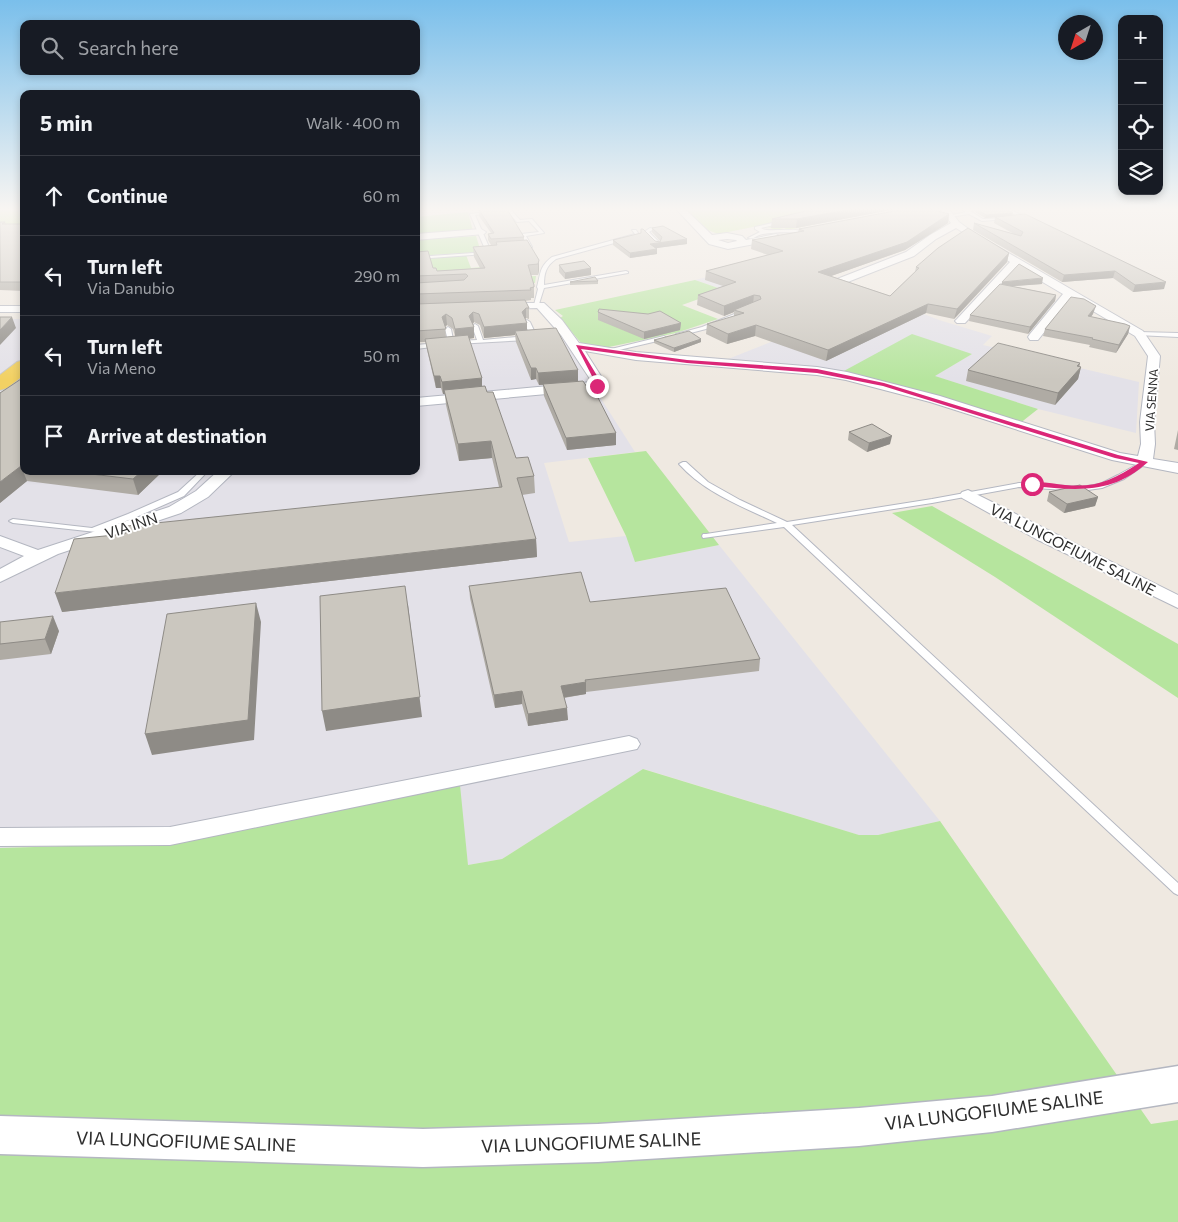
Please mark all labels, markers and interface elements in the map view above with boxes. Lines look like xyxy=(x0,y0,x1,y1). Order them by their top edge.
north arrow xyxy=(1058,15,1103,60)
map controls xyxy=(1118,15,1163,195)
button: + xyxy=(1118,15,1163,60)
search box xyxy=(20,20,420,75)
icon: search xyxy=(38,34,66,62)
text: Search here xyxy=(78,36,178,59)
button: − xyxy=(1118,60,1163,105)
button: locate xyxy=(1118,105,1163,150)
text: 5 min xyxy=(40,110,93,135)
text: Walk · 400 m xyxy=(306,113,400,132)
button: layers xyxy=(1118,150,1163,195)
icon: ahead xyxy=(40,182,68,210)
text: Continue xyxy=(87,184,167,207)
text: 60 m xyxy=(363,186,400,205)
text: Turn left xyxy=(87,255,162,278)
icon: left xyxy=(40,262,68,290)
text: 290 m xyxy=(354,266,400,285)
text: Via Danubio xyxy=(87,278,175,297)
text: Turn left xyxy=(87,335,162,358)
icon: left xyxy=(40,342,68,370)
text: 50 m xyxy=(363,346,400,365)
text: Via Meno xyxy=(87,358,156,377)
street label: VIA SENNA xyxy=(1142,368,1160,432)
route end xyxy=(586,375,609,398)
icon: arrive xyxy=(40,422,68,450)
text: Arrive at destination xyxy=(87,424,267,447)
route start xyxy=(1021,473,1044,496)
street label: VIA LUNGOFIUME SALINE xyxy=(987,499,1159,599)
street label: VIA INN xyxy=(102,508,160,542)
street label: VIA LUNGOFIUME SALINE xyxy=(883,1086,1105,1134)
street label: VIA LUNGOFIUME SALINE xyxy=(76,1126,296,1156)
street label: VIA LUNGOFIUME SALINE xyxy=(481,1127,701,1157)

